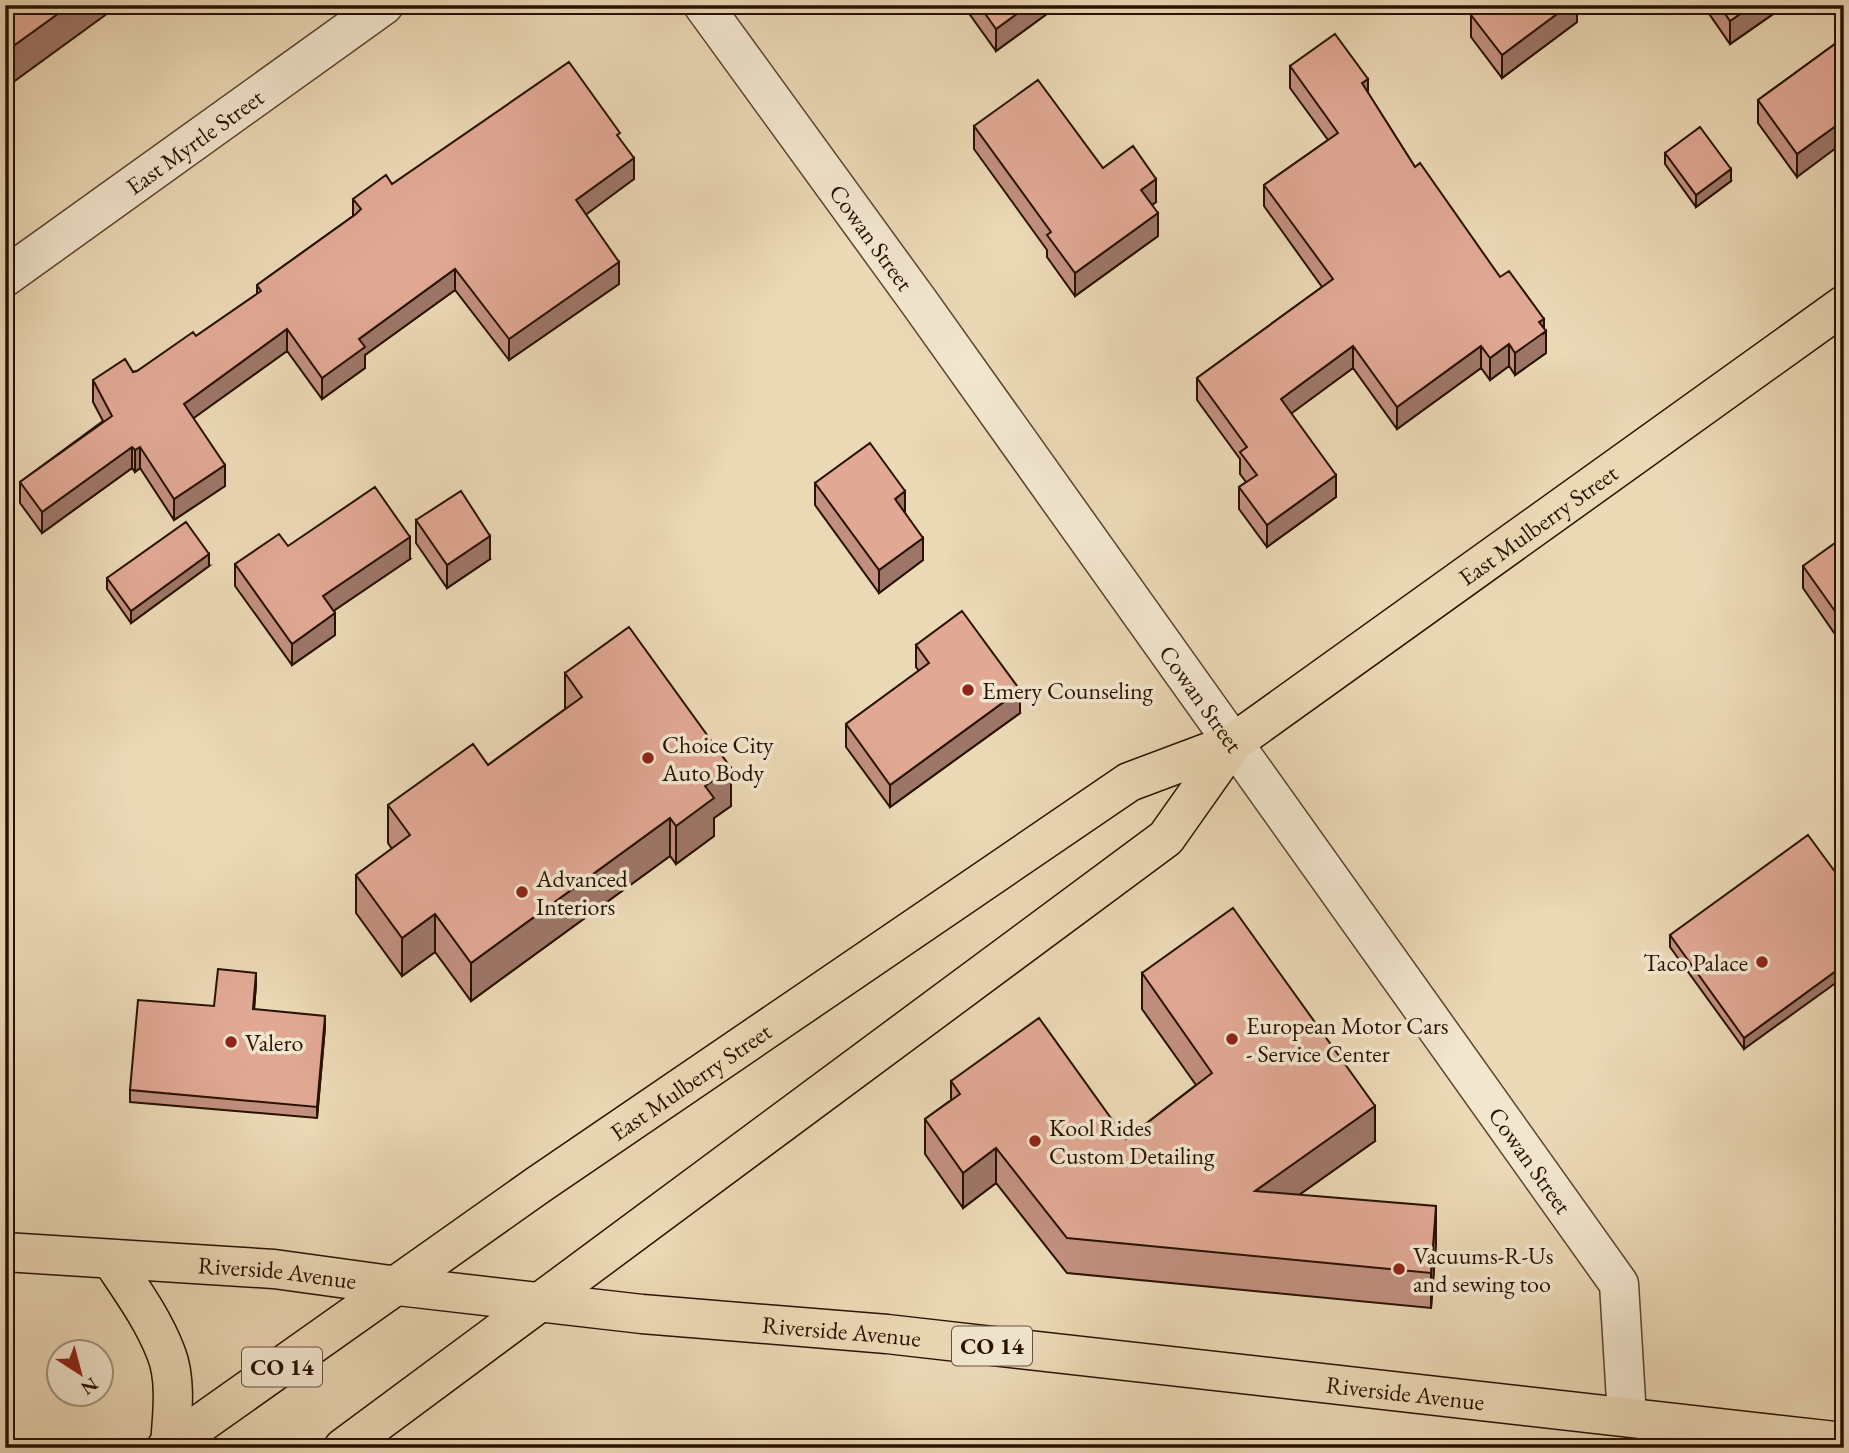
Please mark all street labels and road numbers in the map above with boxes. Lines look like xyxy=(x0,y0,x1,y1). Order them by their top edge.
street label: East Myrtle Street xyxy=(119,81,270,201)
street label: Cowan Street xyxy=(823,178,921,297)
street label: East Mulberry Street xyxy=(1452,457,1624,592)
street label: Cowan Street xyxy=(1153,639,1251,758)
street label: East Mulberry Street xyxy=(604,1015,777,1147)
street label: Cowan Street xyxy=(1482,1100,1580,1220)
street label: Riverside Avenue xyxy=(197,1249,358,1296)
street label: Riverside Avenue xyxy=(761,1308,923,1353)
road number: CO 14 xyxy=(952,1326,1032,1366)
road number: CO 14 xyxy=(242,1348,322,1386)
street label: Riverside Avenue xyxy=(1324,1368,1486,1417)

